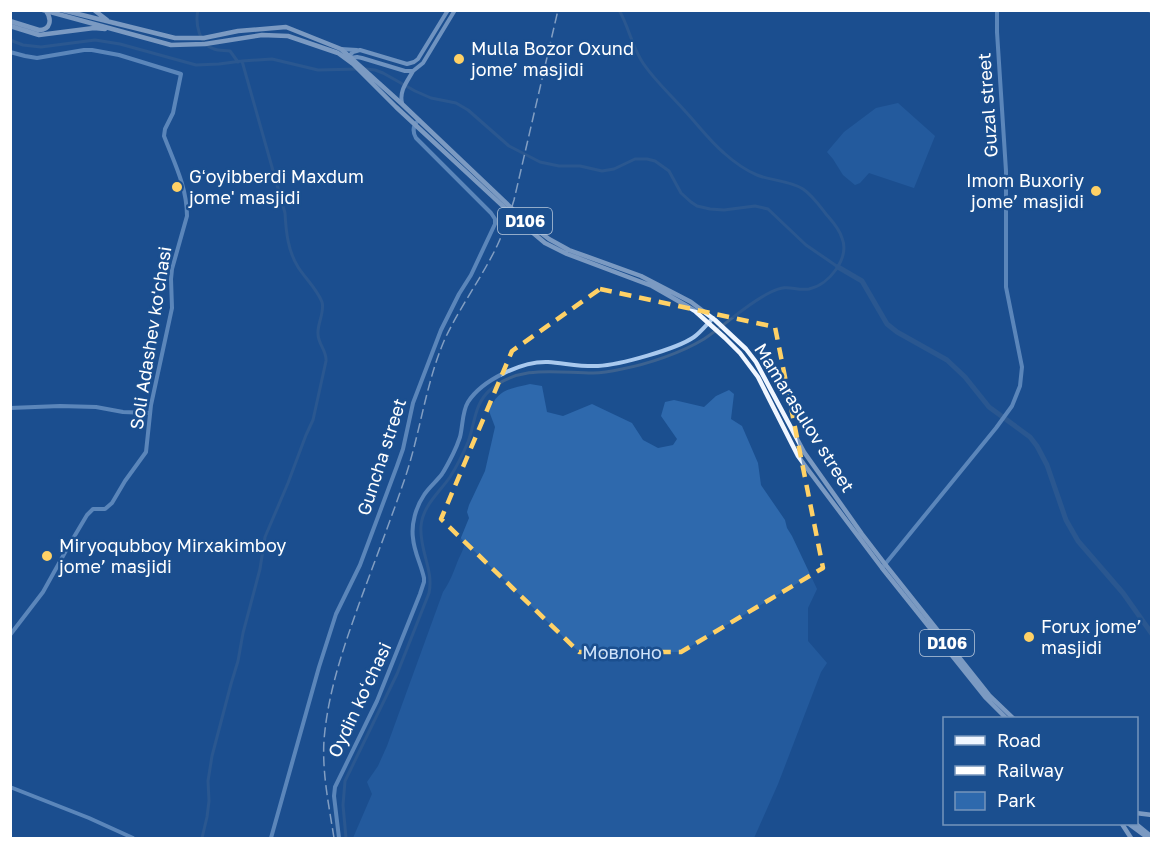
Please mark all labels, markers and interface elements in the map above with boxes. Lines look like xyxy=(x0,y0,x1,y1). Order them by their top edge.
place label: Mulla Bozor Oxund jome’ masjidi xyxy=(470,37,634,80)
marker: Mulla Bozor Oxund jome’ masjidi xyxy=(452,52,466,66)
street label: Guzal street xyxy=(972,52,1002,158)
place label: Gʻoyibberdi Maxdum jome' masjidi xyxy=(188,165,364,208)
place label: Imom Buxoriy jome’ masjidi xyxy=(966,169,1084,212)
marker: Gʻoyibberdi Maxdum jome' masjidi xyxy=(170,180,184,194)
marker: Imom Buxoriy jome’ masjidi xyxy=(1089,184,1103,198)
road number: D106 xyxy=(498,208,552,234)
street label: Soli Adashev ko'chasi xyxy=(125,245,175,431)
street label: Mamarasulov street xyxy=(750,339,860,496)
street label: Guncha street xyxy=(352,395,410,518)
place label: Miryoqubboy Mirxakimboy jome’ masjidi xyxy=(58,534,286,577)
marker: Miryoqubboy Mirxakimboy jome’ masjidi xyxy=(40,549,54,563)
place label: Forux jome’ masjidi xyxy=(1041,615,1142,658)
road number: D106 xyxy=(920,630,974,656)
marker: Forux jome’ masjidi xyxy=(1022,630,1036,644)
street label: Oydin koʻchasi xyxy=(323,638,395,761)
park label: Мовлоно xyxy=(582,641,662,663)
legend xyxy=(943,717,1138,825)
text: Road xyxy=(997,729,1041,751)
text: Railway xyxy=(997,759,1064,781)
text: Park xyxy=(997,789,1036,811)

